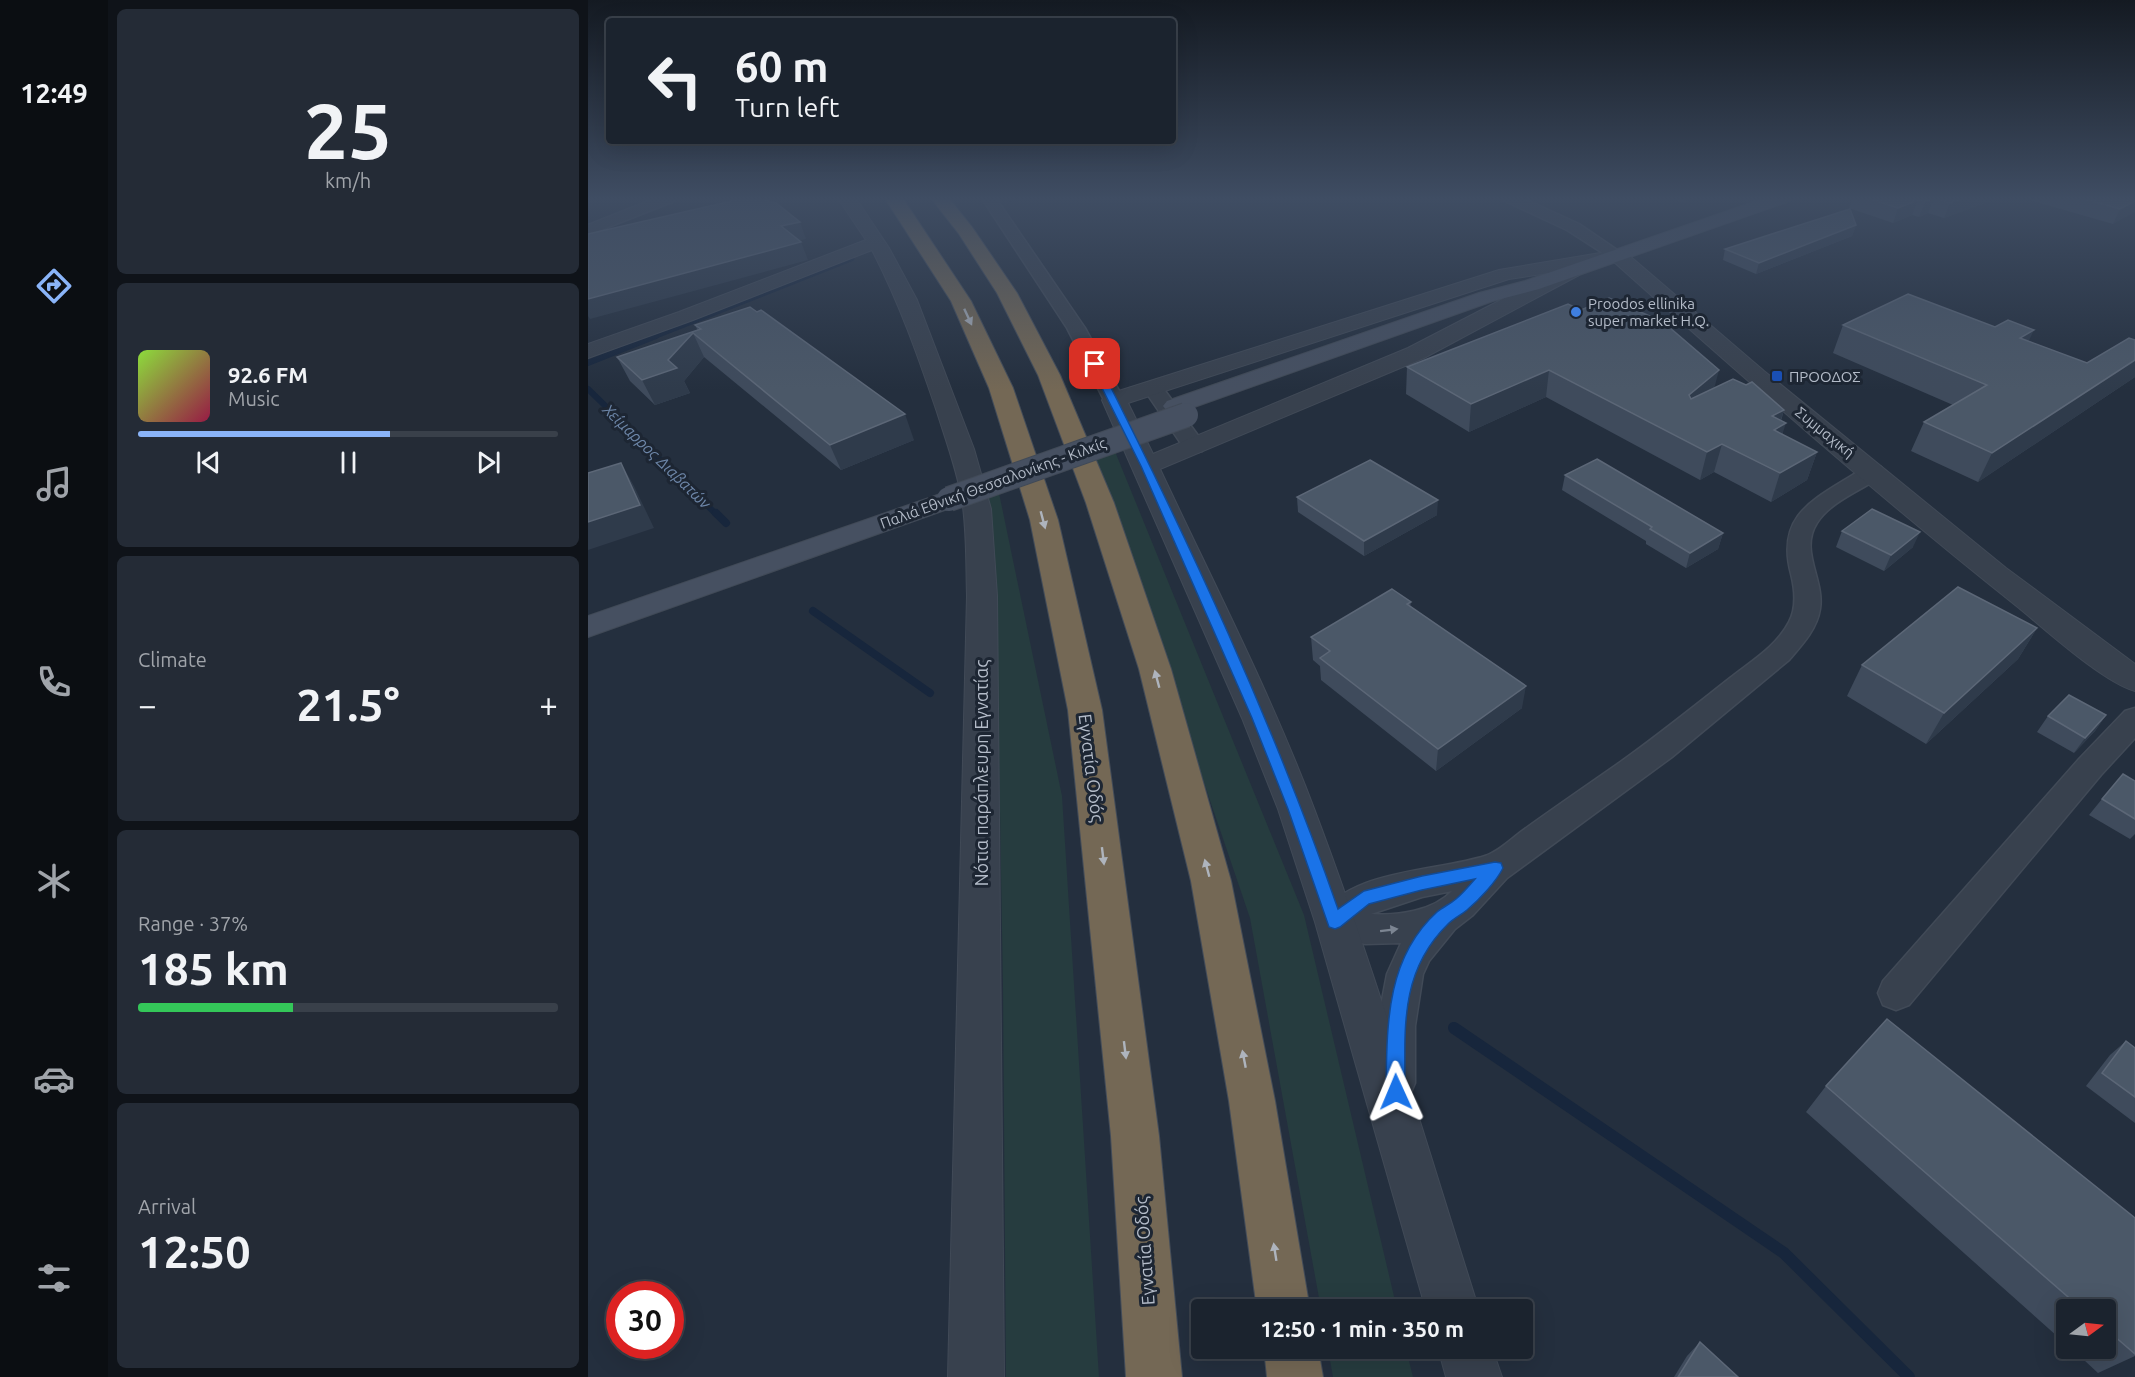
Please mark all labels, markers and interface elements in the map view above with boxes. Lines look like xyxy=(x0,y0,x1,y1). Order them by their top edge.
icon: left xyxy=(636,42,714,120)
text: 60 m xyxy=(735,43,829,90)
text: 12:49 xyxy=(20,78,88,108)
text: 25 xyxy=(304,86,392,174)
text: Turn left xyxy=(735,92,839,122)
text: km/h xyxy=(325,169,371,192)
icon: directions xyxy=(33,265,75,307)
place label: Proodos ellinika super market H.Q. xyxy=(1588,295,1709,329)
marker: Proodos ellinika super market H.Q. xyxy=(1569,305,1583,319)
one-way arrow xyxy=(964,309,973,326)
pin xyxy=(1069,338,1120,389)
icon: arrive xyxy=(1078,347,1111,380)
text: 92.6 FM xyxy=(228,362,308,387)
place label: ΠΡΟΟΔΟΣ xyxy=(1789,368,1861,385)
marker: ΠΡΟΟΔΟΣ xyxy=(1770,369,1784,383)
text: Music xyxy=(228,387,280,410)
water label: Χείμαρρος Διαβατών xyxy=(598,399,715,514)
street label: Συμμαχική xyxy=(1792,403,1858,461)
street label: Παλιά Εθνική Θεσσαλονίκης - Κιλκίς xyxy=(878,434,1108,532)
icon: previous xyxy=(192,446,225,479)
icon: pause xyxy=(332,446,365,479)
icon: next xyxy=(472,446,505,479)
icon: music xyxy=(33,463,75,505)
one-way arrow xyxy=(1039,511,1048,529)
text: Climate xyxy=(138,648,207,671)
street label: Νότια παράπλευρη Εγνατίας xyxy=(971,660,992,886)
icon: phone xyxy=(33,661,75,703)
one-way arrow xyxy=(1152,670,1162,688)
text: 21.5° xyxy=(296,679,400,730)
text: − xyxy=(138,686,157,723)
text: + xyxy=(539,686,558,723)
street label: Εγνατία Οδός xyxy=(1074,713,1109,823)
one-way arrow xyxy=(1098,847,1108,866)
one-way arrow xyxy=(1202,859,1211,877)
icon: climate xyxy=(33,860,75,902)
text: Range · 37% xyxy=(138,912,248,935)
one-way arrow xyxy=(1379,925,1398,934)
text: 185 km xyxy=(138,943,289,994)
one-way arrow xyxy=(1121,1040,1130,1059)
one-way arrow xyxy=(1239,1050,1248,1069)
icon: car xyxy=(33,1058,75,1100)
position arrow xyxy=(1364,1060,1428,1124)
text: Arrival xyxy=(138,1195,196,1218)
street label: Εγνατία Οδός xyxy=(1130,1196,1159,1306)
text: 12:50 xyxy=(138,1226,251,1277)
one-way arrow xyxy=(1271,1242,1280,1261)
icon: filters xyxy=(33,1257,75,1299)
speed limit sign: 30 xyxy=(606,1281,684,1359)
north arrow xyxy=(2056,1299,2116,1359)
map controls xyxy=(2056,1299,2116,1359)
text: 12:50 · 1 min · 350 m xyxy=(1260,1316,1464,1341)

